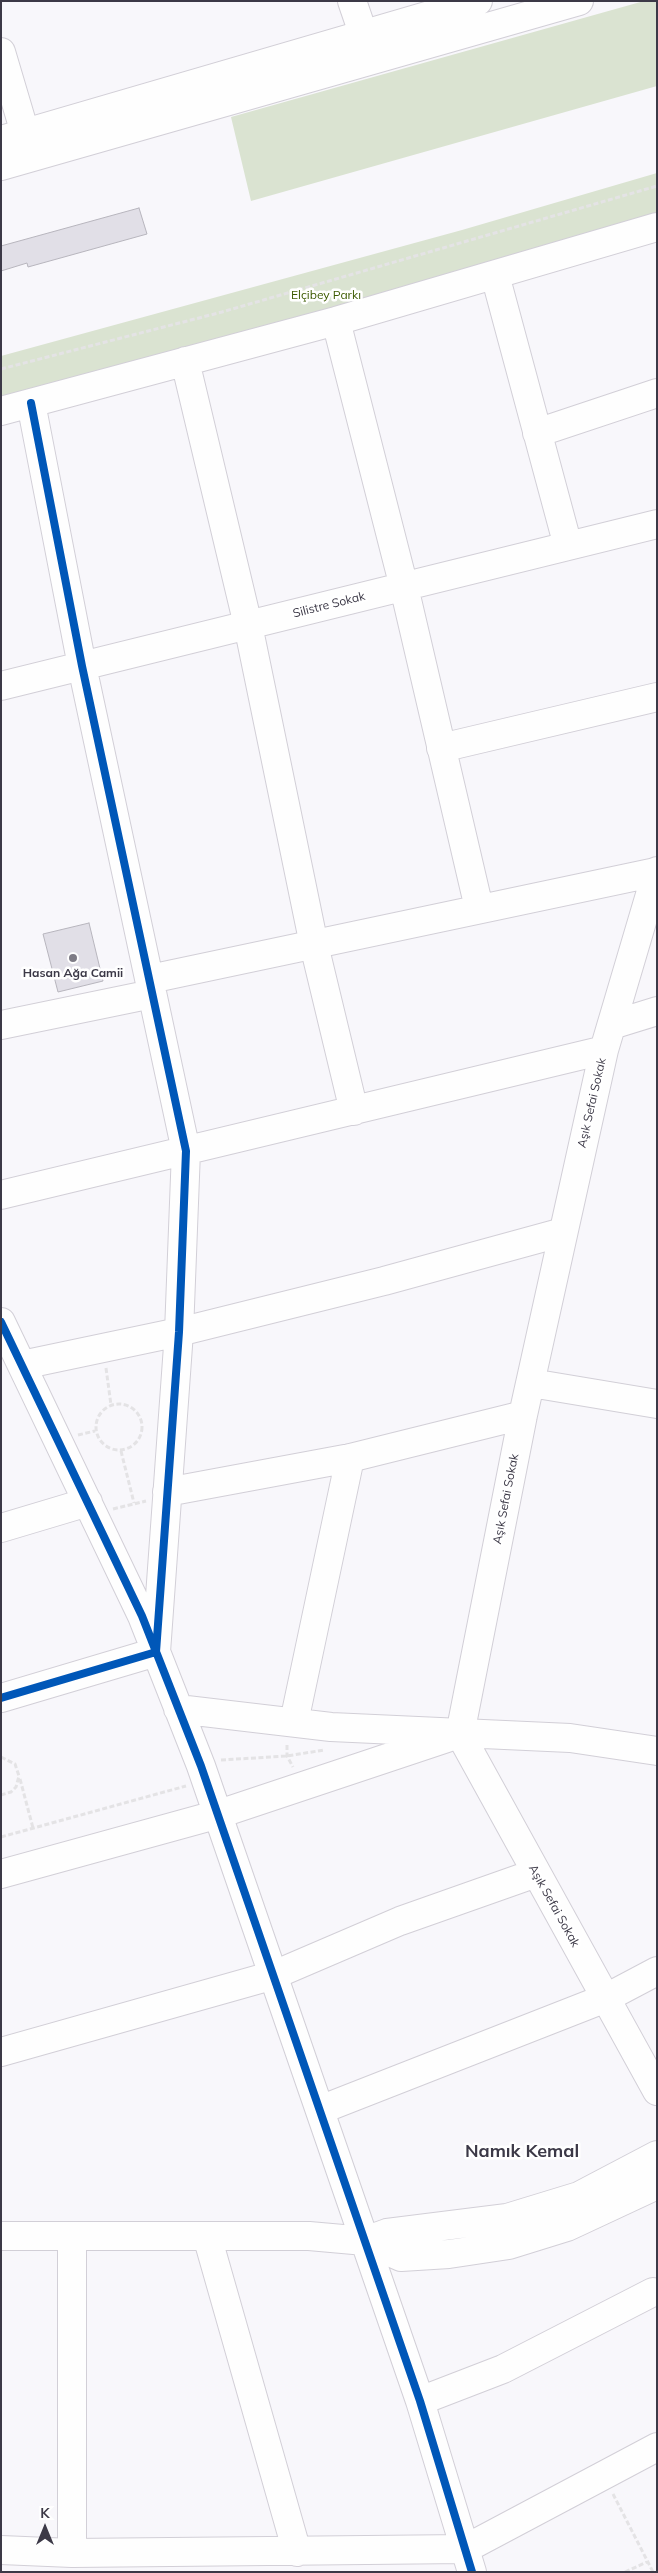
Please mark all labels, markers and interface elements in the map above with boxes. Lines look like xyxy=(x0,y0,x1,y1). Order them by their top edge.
park label: Elçibey Parkı xyxy=(291,288,361,302)
street label: Silistre Sokak xyxy=(291,589,367,621)
marker: Hasan Ağa Camii xyxy=(67,952,79,964)
place label: Hasan Ağa Camii xyxy=(23,966,123,980)
street label: Aşık Sefai Sokak xyxy=(575,1057,609,1149)
street label: Aşık Sefai Sokak xyxy=(490,1453,522,1545)
street label: Aşık Sefai Sokak xyxy=(525,1862,583,1950)
district label: Namık Kemal xyxy=(465,2141,579,2163)
north arrow xyxy=(20,2503,70,2553)
text: K xyxy=(40,2504,50,2522)

